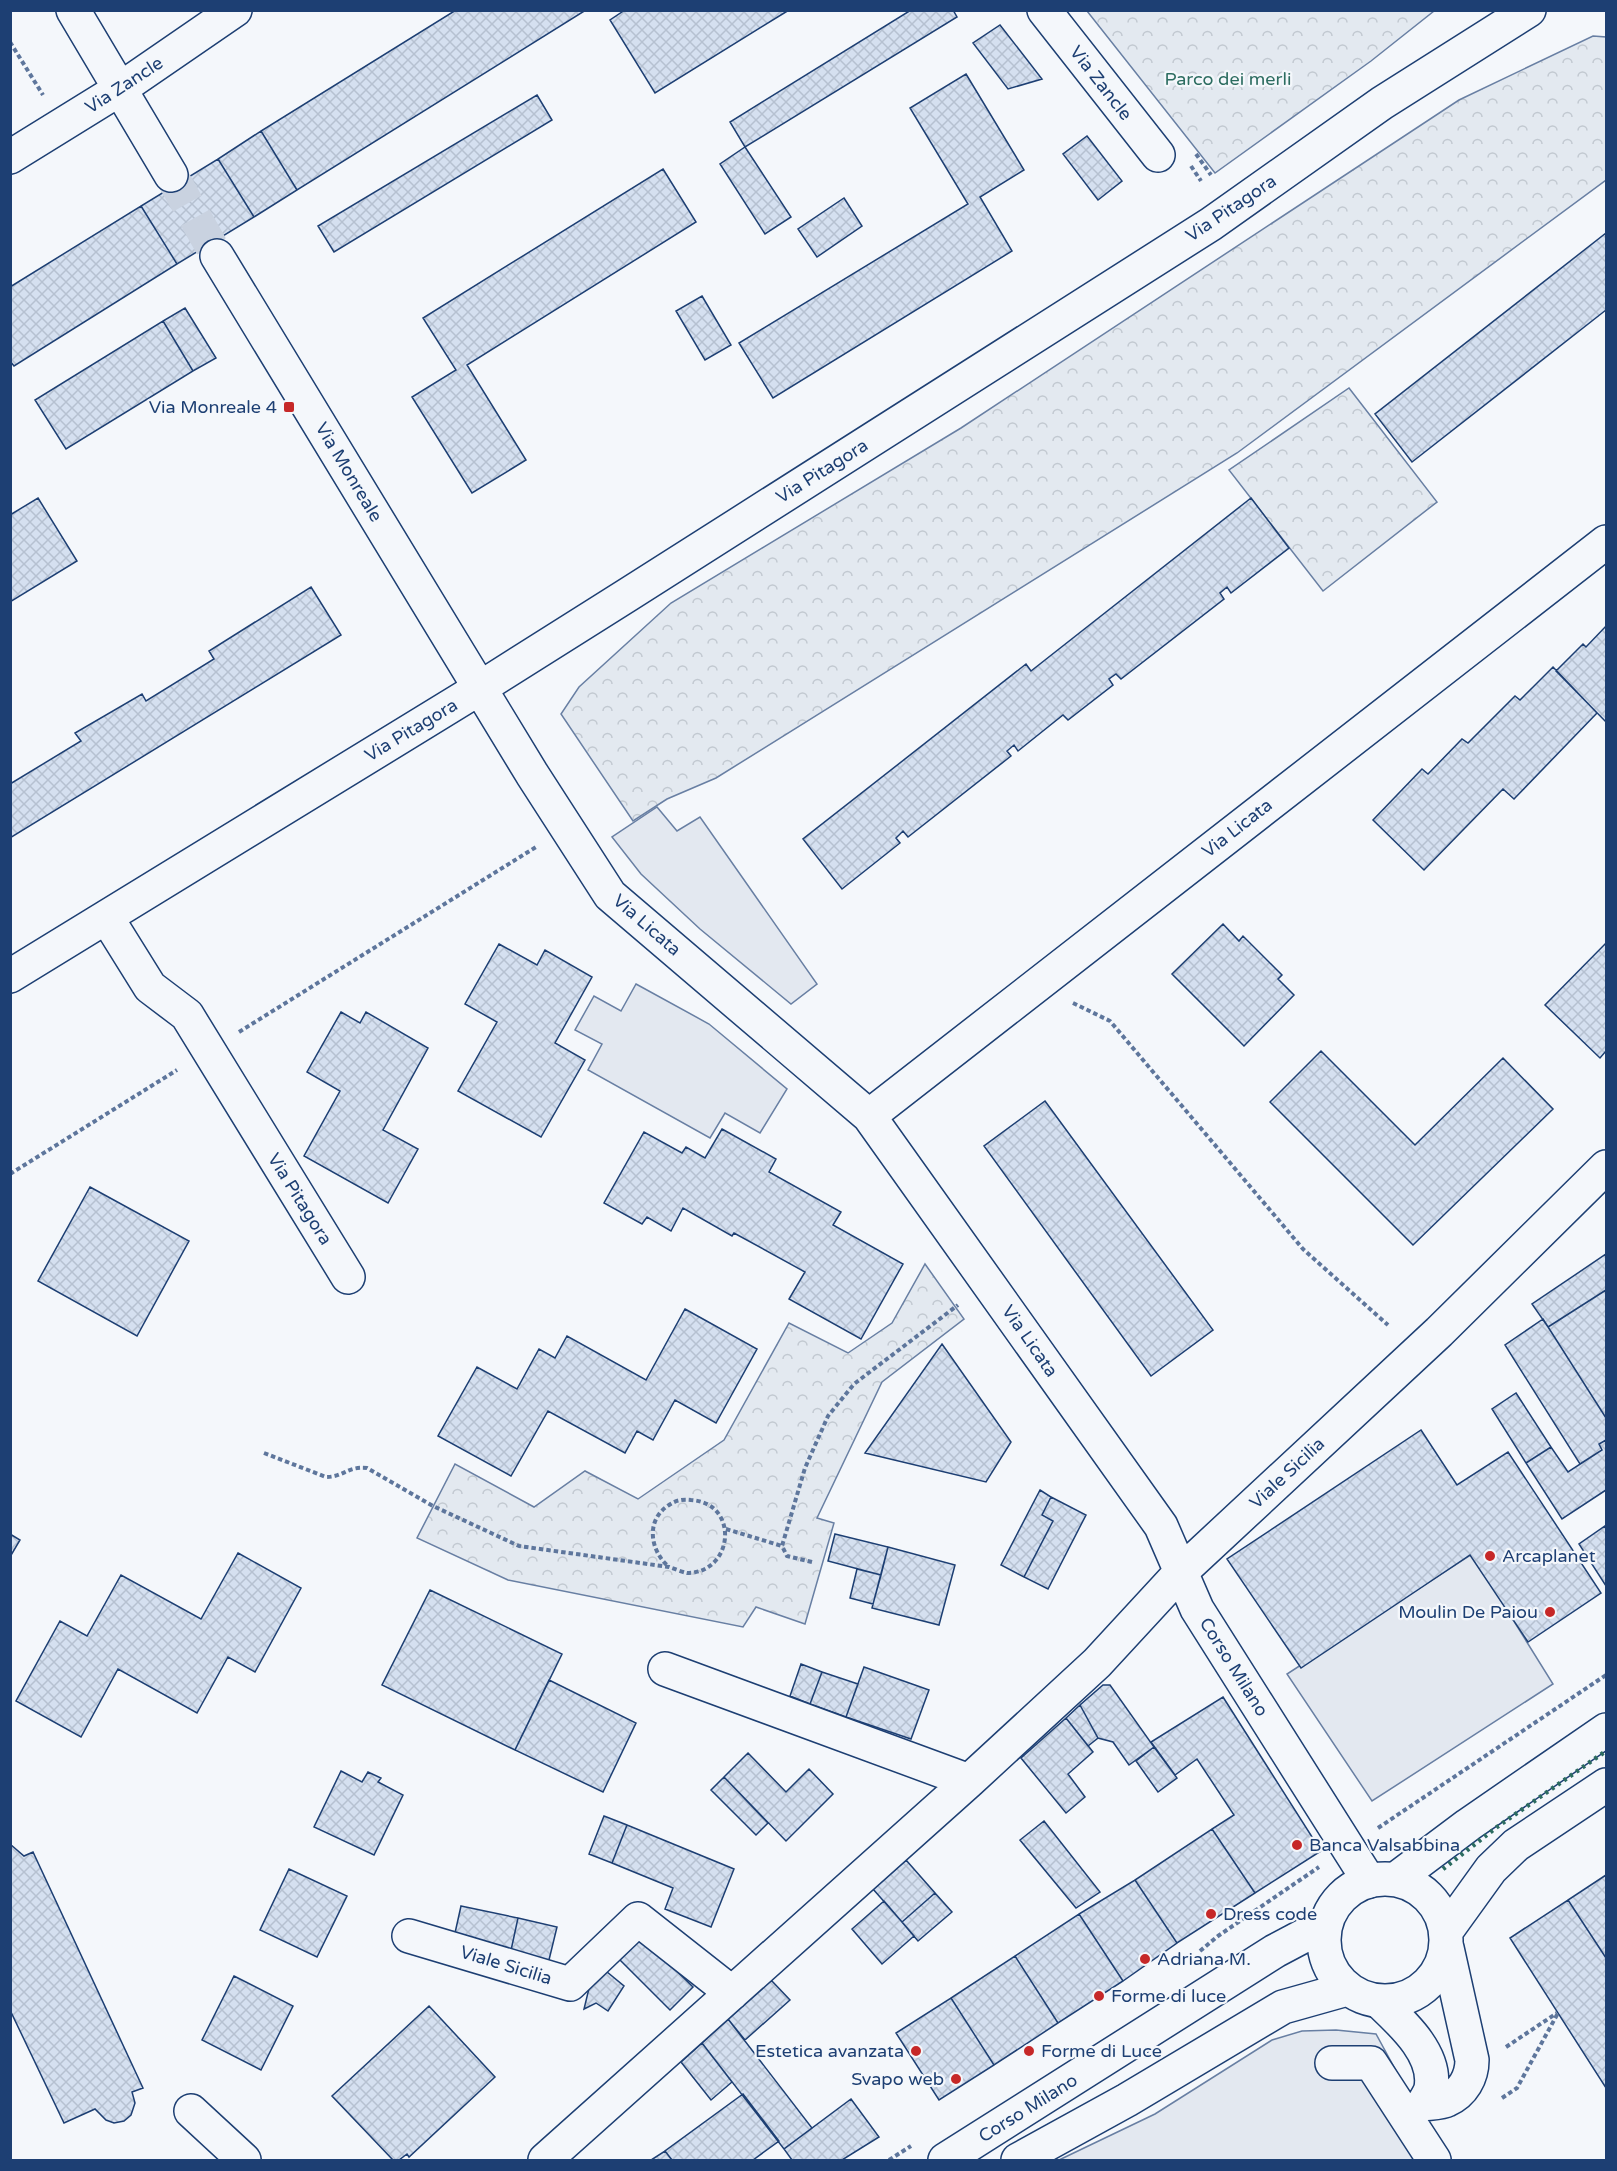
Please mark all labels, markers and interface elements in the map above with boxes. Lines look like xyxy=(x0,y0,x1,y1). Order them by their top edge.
street label: Via Zancle xyxy=(1065,41,1137,125)
street label: Via Zancle xyxy=(81,52,167,118)
park label: Parco dei merli xyxy=(1165,68,1291,90)
street label: Via Pitagora xyxy=(1182,170,1280,246)
place label: Via Monreale 4 xyxy=(149,396,277,418)
marker: Via Monreale 4 xyxy=(282,400,296,414)
street label: Via Monreale xyxy=(311,418,387,526)
street label: Via Pitagora xyxy=(772,434,872,508)
street label: Via Pitagora xyxy=(361,694,461,766)
street label: Via Licata xyxy=(1198,794,1276,862)
street label: Via Licata xyxy=(608,889,686,961)
street label: Via Pitagora xyxy=(263,1149,337,1249)
street label: Via Licata xyxy=(997,1301,1063,1381)
street label: Viale Sicilia xyxy=(1245,1433,1329,1513)
place label: Arcaplanet xyxy=(1502,1545,1596,1567)
marker: Arcaplanet xyxy=(1483,1549,1497,1563)
place label: Moulin De Paiou xyxy=(1398,1601,1538,1623)
marker: Moulin De Paiou xyxy=(1543,1605,1557,1619)
street label: Corso Milano xyxy=(1195,1613,1273,1721)
place label: Banca Valsabbina xyxy=(1309,1834,1460,1856)
marker: Banca Valsabbina xyxy=(1290,1838,1304,1852)
place label: Dress code xyxy=(1223,1903,1317,1925)
marker: Dress code xyxy=(1204,1907,1218,1921)
street label: Viale Sicilia xyxy=(457,1941,555,1989)
place label: Adriana M. xyxy=(1157,1948,1251,1970)
marker: Adriana M. xyxy=(1138,1952,1152,1966)
place label: Forme di luce xyxy=(1111,1985,1226,2007)
marker: Forme di luce xyxy=(1092,1989,1106,2003)
place label: Estetica avanzata xyxy=(755,2040,904,2062)
place label: Forme di Luce xyxy=(1041,2040,1162,2062)
marker: Estetica avanzata xyxy=(909,2044,923,2058)
marker: Forme di Luce xyxy=(1022,2044,1036,2058)
place label: Svapo web xyxy=(851,2068,944,2090)
street label: Corso Milano xyxy=(974,2069,1082,2147)
marker: Svapo web xyxy=(949,2072,963,2086)

